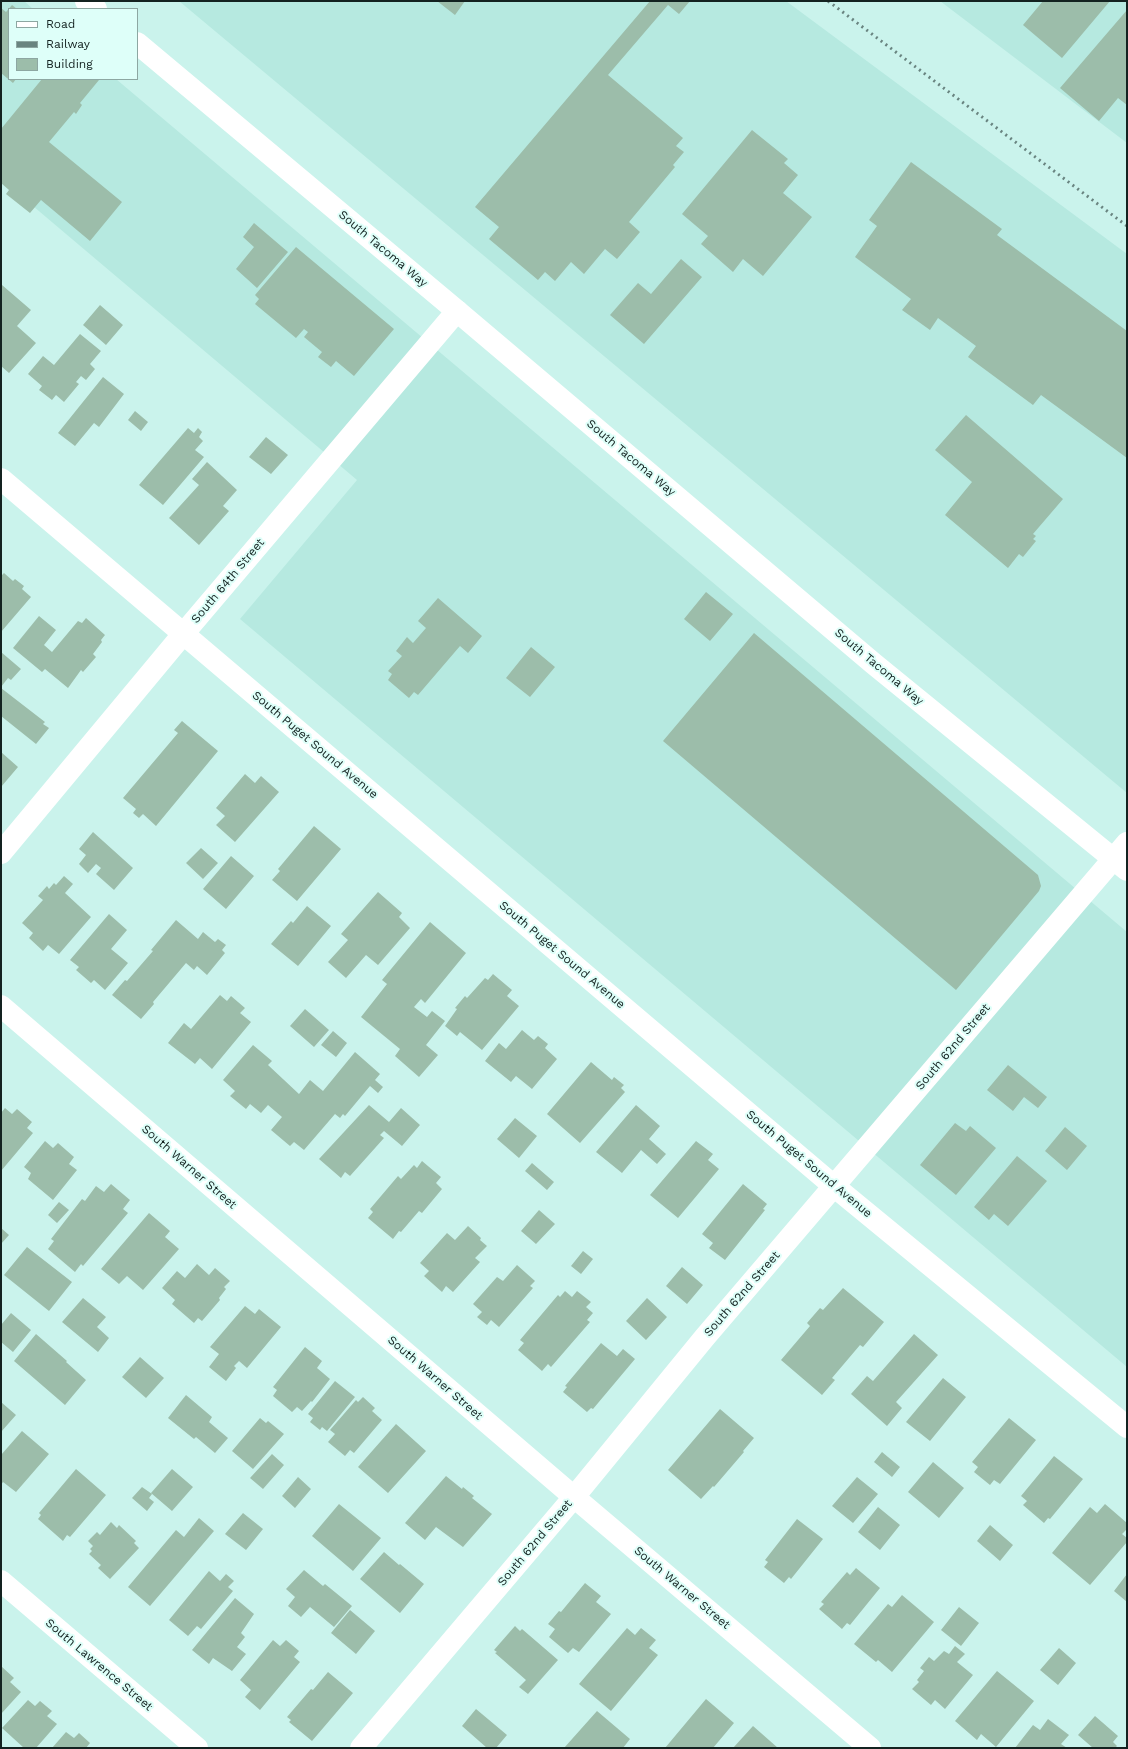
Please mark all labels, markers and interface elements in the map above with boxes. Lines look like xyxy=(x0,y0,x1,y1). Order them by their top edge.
legend xyxy=(8,8,138,80)
text: Road xyxy=(46,17,75,31)
text: Railway xyxy=(46,37,90,51)
text: Building xyxy=(46,57,93,71)
street label: South Tacoma Way xyxy=(336,208,430,290)
street label: South Tacoma Way xyxy=(584,417,678,499)
street label: South 64th Street xyxy=(188,536,268,626)
street label: South Tacoma Way xyxy=(832,626,926,708)
street label: South Puget Sound Avenue xyxy=(249,688,381,802)
street label: South Puget Sound Avenue xyxy=(496,898,628,1012)
street label: South 62nd Street xyxy=(913,1001,993,1093)
street label: South Puget Sound Avenue xyxy=(743,1107,875,1221)
street label: South Warner Street xyxy=(139,1122,239,1212)
street label: South 62nd Street xyxy=(701,1248,783,1340)
street label: South Warner Street xyxy=(385,1333,485,1423)
street label: South 62nd Street xyxy=(495,1497,575,1589)
street label: South Warner Street xyxy=(631,1544,733,1632)
street label: South Lawrence Street xyxy=(42,1616,156,1714)

